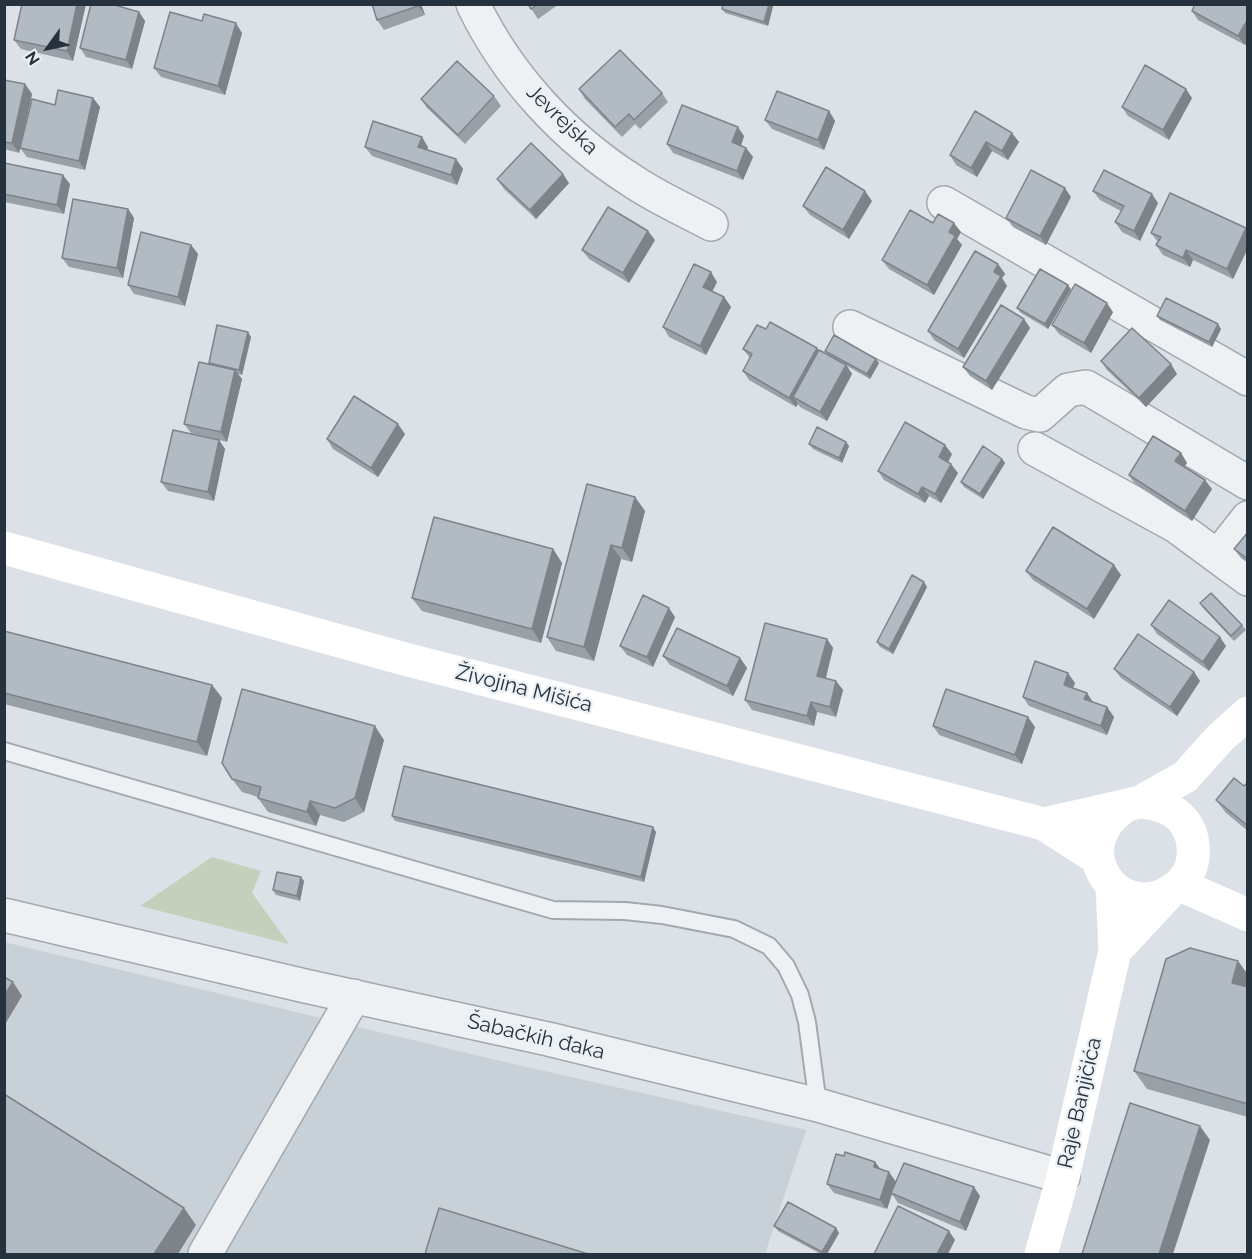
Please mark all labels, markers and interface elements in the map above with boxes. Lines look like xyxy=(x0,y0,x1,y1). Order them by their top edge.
north arrow xyxy=(18,18,78,78)
text: N xyxy=(21,48,44,68)
street label: Jevrejska xyxy=(521,80,603,160)
street label: Živojina Mišića xyxy=(453,660,595,718)
street label: Šabačkih đaka xyxy=(465,1009,607,1065)
street label: Raje Banjičića xyxy=(1053,1035,1107,1171)

